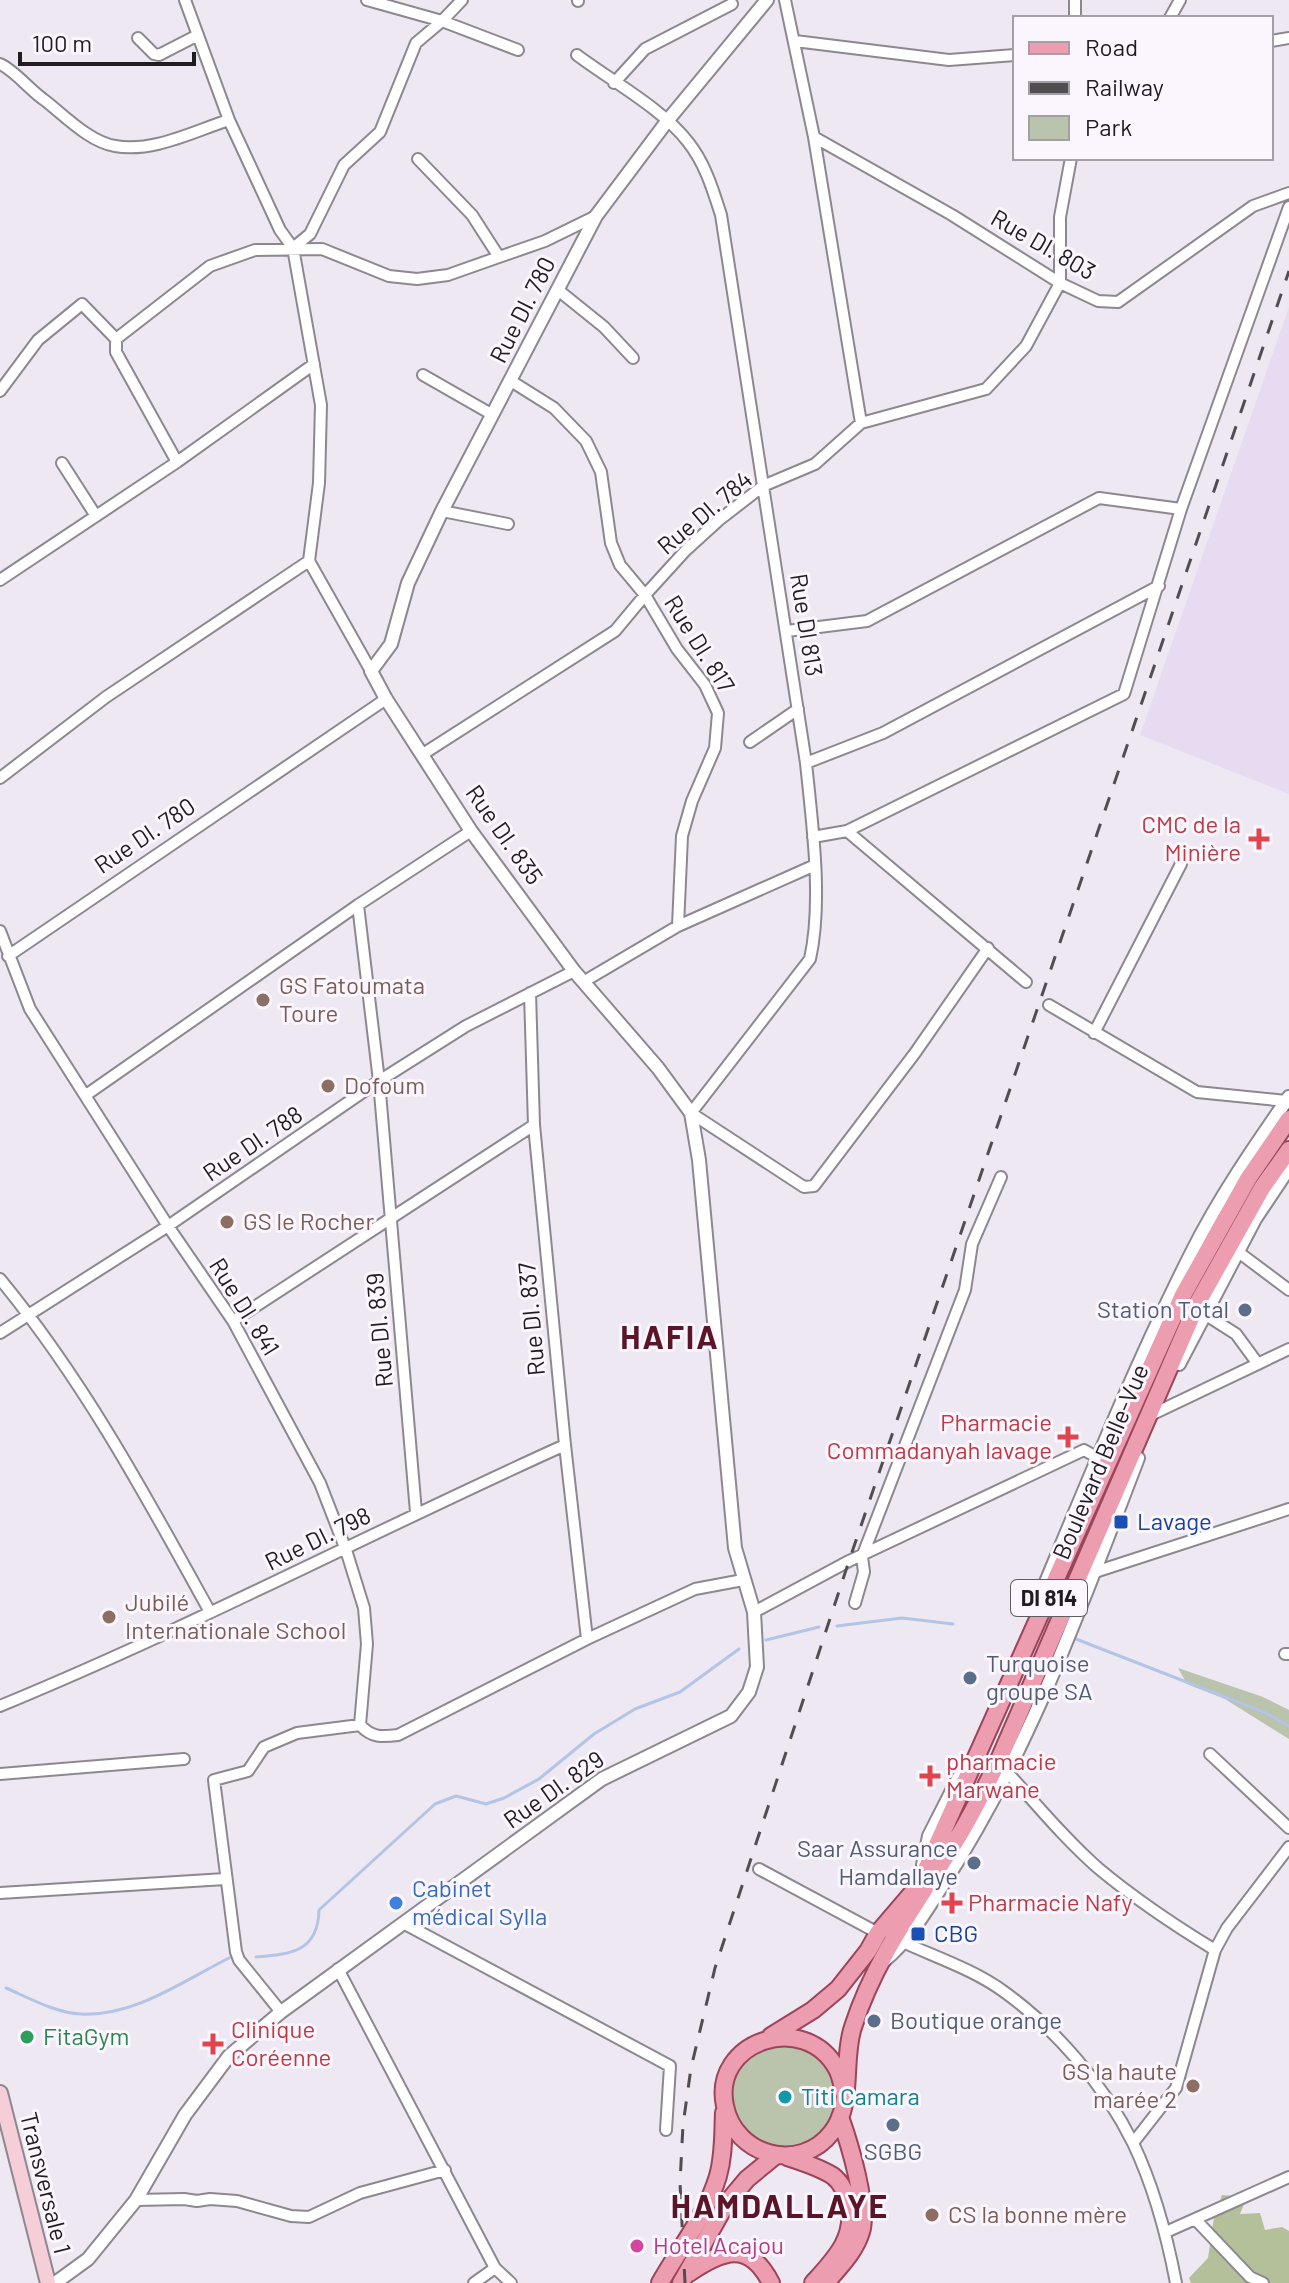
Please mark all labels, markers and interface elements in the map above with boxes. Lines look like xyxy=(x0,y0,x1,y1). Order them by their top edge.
scale bar xyxy=(20,16,194,66)
legend xyxy=(1013,16,1273,160)
text: 100 m xyxy=(32,28,92,57)
text: Road xyxy=(1085,32,1138,61)
text: Railway xyxy=(1085,72,1164,101)
text: Park xyxy=(1085,112,1132,141)
street label: Rue DI. 803 xyxy=(986,202,1101,285)
street label: Rue DI. 780 xyxy=(483,251,561,367)
street label: Rue DI. 784 xyxy=(651,464,757,560)
street label: Rue DI 813 xyxy=(785,571,830,678)
street label: Rue DI. 817 xyxy=(659,589,742,697)
street label: Rue DI. 835 xyxy=(460,779,550,890)
street label: Rue DI. 780 xyxy=(88,791,200,879)
place label: CMC de la Minière xyxy=(1141,809,1241,866)
marker: CMC de la Minière xyxy=(1248,828,1270,850)
place label: GS Fatoumata Toure xyxy=(279,970,425,1027)
marker: GS Fatoumata Toure xyxy=(254,991,272,1009)
place label: Dofoum xyxy=(344,1070,425,1099)
marker: Dofoum xyxy=(319,1077,337,1095)
street label: Rue DI. 788 xyxy=(197,1099,308,1187)
place label: GS le Rocher xyxy=(243,1206,374,1235)
marker: GS le Rocher xyxy=(218,1213,236,1231)
street label: Rue DI. 841 xyxy=(204,1252,287,1360)
street label: Rue DI. 837 xyxy=(511,1261,550,1377)
street label: Rue DI. 839 xyxy=(359,1272,398,1389)
place label: Station Total xyxy=(1097,1294,1229,1323)
marker: Station Total xyxy=(1236,1301,1254,1319)
district label: HAFIA xyxy=(620,1317,720,1355)
street label: Boulevard Belle-Vue xyxy=(1045,1359,1154,1564)
place label: Pharmacie Commadanyah lavage xyxy=(827,1407,1052,1464)
marker: Pharmacie Commadanyah lavage xyxy=(1059,1428,1077,1446)
street label: Rue DI. 798 xyxy=(260,1500,375,1576)
place label: Lavage xyxy=(1137,1506,1212,1535)
marker: Lavage xyxy=(1112,1513,1130,1531)
road number: DI 814 xyxy=(1011,1580,1087,1616)
place label: Jubilé Internationale School xyxy=(125,1587,346,1644)
marker: Jubilé Internationale School xyxy=(100,1608,118,1626)
place label: Turquoise groupe SA xyxy=(986,1648,1093,1705)
marker: Turquoise groupe SA xyxy=(961,1669,979,1687)
street label: Rue DI. 829 xyxy=(497,1744,609,1834)
place label: pharmacie Marwane xyxy=(946,1746,1057,1803)
marker: pharmacie Marwane xyxy=(921,1767,939,1785)
place label: Saar Assurance Hamdallaye xyxy=(797,1833,958,1890)
marker: Saar Assurance Hamdallaye xyxy=(965,1854,983,1872)
place label: Cabinet médical Sylla xyxy=(412,1873,547,1930)
place label: Pharmacie Nafy xyxy=(968,1887,1132,1916)
marker: Cabinet médical Sylla xyxy=(387,1894,405,1912)
marker: Pharmacie Nafy xyxy=(943,1894,961,1912)
place label: CBG xyxy=(934,1918,978,1947)
marker: CBG xyxy=(909,1925,927,1943)
place label: Boutique orange xyxy=(890,2005,1062,2034)
marker: Boutique orange xyxy=(865,2012,883,2030)
place label: Clinique Coréenne xyxy=(231,2014,331,2071)
place label: FitaGym xyxy=(43,2021,129,2050)
marker: FitaGym xyxy=(18,2028,36,2046)
marker: Clinique Coréenne xyxy=(202,2033,224,2055)
place label: GS la haute marée 2 xyxy=(1062,2056,1177,2113)
marker: GS la haute marée 2 xyxy=(1184,2077,1202,2095)
place label: Titi Camara xyxy=(801,2081,920,2110)
marker: Titi Camara xyxy=(776,2088,794,2106)
street label: Transversale 1 xyxy=(15,2109,78,2256)
marker: SGBG xyxy=(884,2116,902,2134)
place label: SGBG xyxy=(864,2136,922,2165)
district label: HAMDALLAYE xyxy=(671,2186,889,2224)
place label: CS la bonne mère xyxy=(948,2199,1127,2228)
marker: CS la bonne mère xyxy=(923,2206,941,2224)
place label: Hotel Acajou xyxy=(653,2230,784,2259)
marker: Hotel Acajou xyxy=(628,2237,646,2255)

